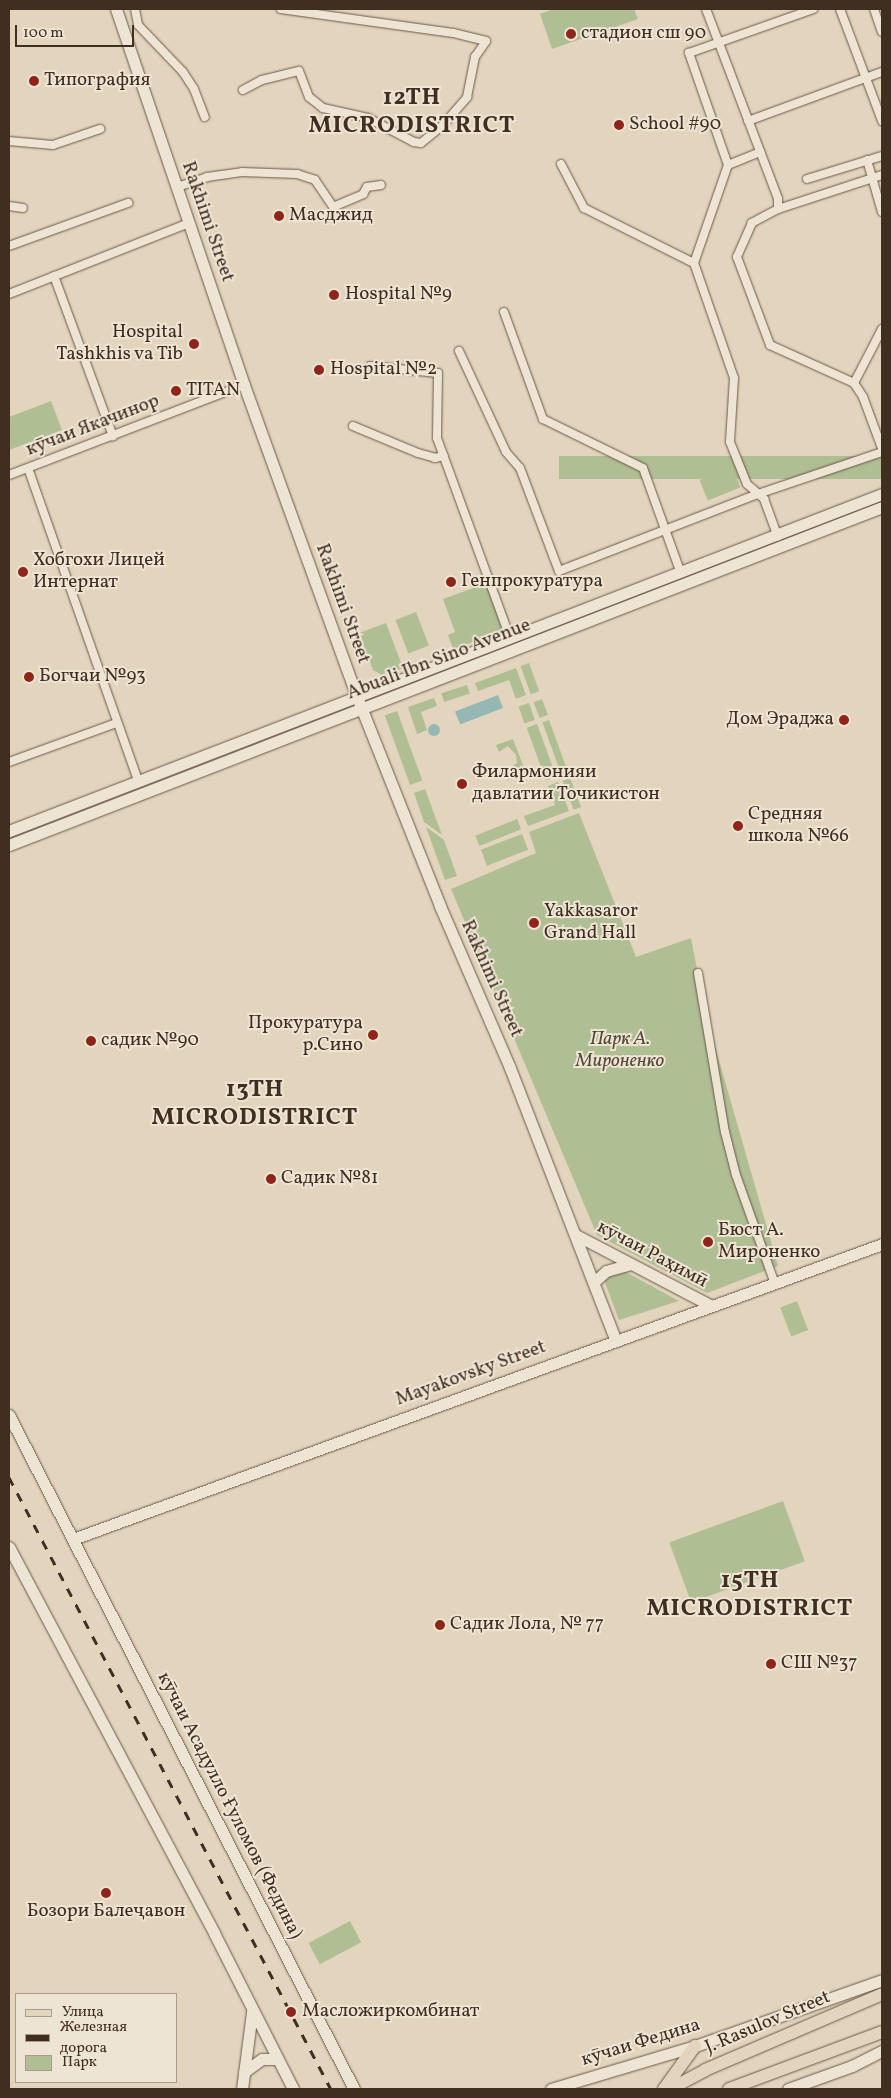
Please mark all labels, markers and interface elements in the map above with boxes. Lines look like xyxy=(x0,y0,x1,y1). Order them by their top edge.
scale bar xyxy=(18,15,136,47)
text: 100 m xyxy=(23,23,63,44)
place label: стадион сш 90 xyxy=(581,23,706,45)
marker: стадион сш 90 xyxy=(565,28,577,40)
place label: Типография xyxy=(44,70,151,92)
marker: Типография xyxy=(28,75,40,87)
district label: 12TH MICRODISTRICT xyxy=(307,85,517,141)
place label: School #90 xyxy=(629,114,721,136)
marker: School #90 xyxy=(613,119,625,131)
street label: Rakhimi Street xyxy=(176,159,238,285)
place label: Масджид xyxy=(289,205,373,227)
marker: Масджид xyxy=(273,210,285,222)
place label: Hospital №9 xyxy=(345,284,452,306)
marker: Hospital №9 xyxy=(327,288,341,302)
place label: Hospital Tashkhis va Tib xyxy=(55,322,183,366)
marker: Hospital Tashkhis va Tib xyxy=(187,337,201,351)
place label: Hospital №2 xyxy=(330,359,437,381)
marker: Hospital №2 xyxy=(312,363,326,377)
place label: TITAN xyxy=(186,380,240,402)
marker: TITAN xyxy=(170,385,182,397)
street label: кӯчаи Якачинор xyxy=(23,390,163,462)
street label: Rakhimi Street xyxy=(310,541,374,667)
place label: Хобгохи Лицей Интернат xyxy=(33,550,165,594)
marker: Хобгохи Лицей Интернат xyxy=(17,566,29,578)
place label: Генпрокуратура xyxy=(461,571,603,593)
marker: Генпрокуратура xyxy=(445,576,457,588)
street label: Abuali Ibn Sino Avenue xyxy=(344,614,534,706)
place label: Богчаи №93 xyxy=(39,666,146,688)
marker: Богчаи №93 xyxy=(23,671,35,683)
place label: Дом Эраджа xyxy=(726,709,834,731)
marker: Дом Эраджа xyxy=(838,714,850,726)
place label: Филармонияи давлатии Точикистон xyxy=(472,762,660,806)
marker: Филармонияи давлатии Точикистон xyxy=(456,778,468,790)
place label: Средняя школа №66 xyxy=(748,804,849,848)
marker: Средняя школа №66 xyxy=(732,820,744,832)
place label: Yakkasaror Grand Hall xyxy=(544,901,638,945)
street label: Rakhimi Street xyxy=(455,917,527,1041)
marker: Yakkasaror Grand Hall xyxy=(528,917,540,929)
place label: Прокуратура р.Сино xyxy=(248,1013,363,1057)
marker: Прокуратура р.Сино xyxy=(367,1029,379,1041)
park label: Парк А. Мироненко xyxy=(576,1029,664,1073)
place label: садик №90 xyxy=(101,1030,199,1052)
marker: садик №90 xyxy=(85,1035,97,1047)
district label: 13TH MICRODISTRICT xyxy=(150,1077,360,1133)
place label: Садик №81 xyxy=(281,1168,378,1190)
marker: Садик №81 xyxy=(265,1173,277,1185)
street label: кӯчаи Раҳимӣ xyxy=(593,1216,711,1294)
place label: Бюст А. Мироненко xyxy=(718,1220,820,1264)
marker: Бюст А. Мироненко xyxy=(702,1236,714,1248)
street label: Mayakovsky Street xyxy=(393,1336,549,1412)
district label: 15TH MICRODISTRICT xyxy=(645,1568,855,1624)
place label: Садик Лола, № 77 xyxy=(450,1614,604,1636)
marker: Садик Лола, № 77 xyxy=(434,1619,446,1631)
place label: СШ №37 xyxy=(781,1653,858,1675)
marker: СШ №37 xyxy=(765,1658,777,1670)
street label: кӯчаи Асадулло Ғуломов (Федина) xyxy=(152,1669,306,1943)
marker: Бозори Балеҷавон xyxy=(100,1887,112,1899)
place label: Бозори Балеҷавон xyxy=(27,1901,185,1923)
street label: J. Rasulov Street xyxy=(702,1986,834,2060)
legend xyxy=(15,1993,178,2083)
place label: Масложиркомбинат xyxy=(302,2001,479,2023)
text: Улица xyxy=(62,2002,104,2023)
marker: Масложиркомбинат xyxy=(284,2005,298,2019)
street label: кӯчаи Федина xyxy=(579,2014,703,2072)
text: Железная дорога xyxy=(60,2017,127,2059)
text: Парк xyxy=(62,2052,97,2073)

